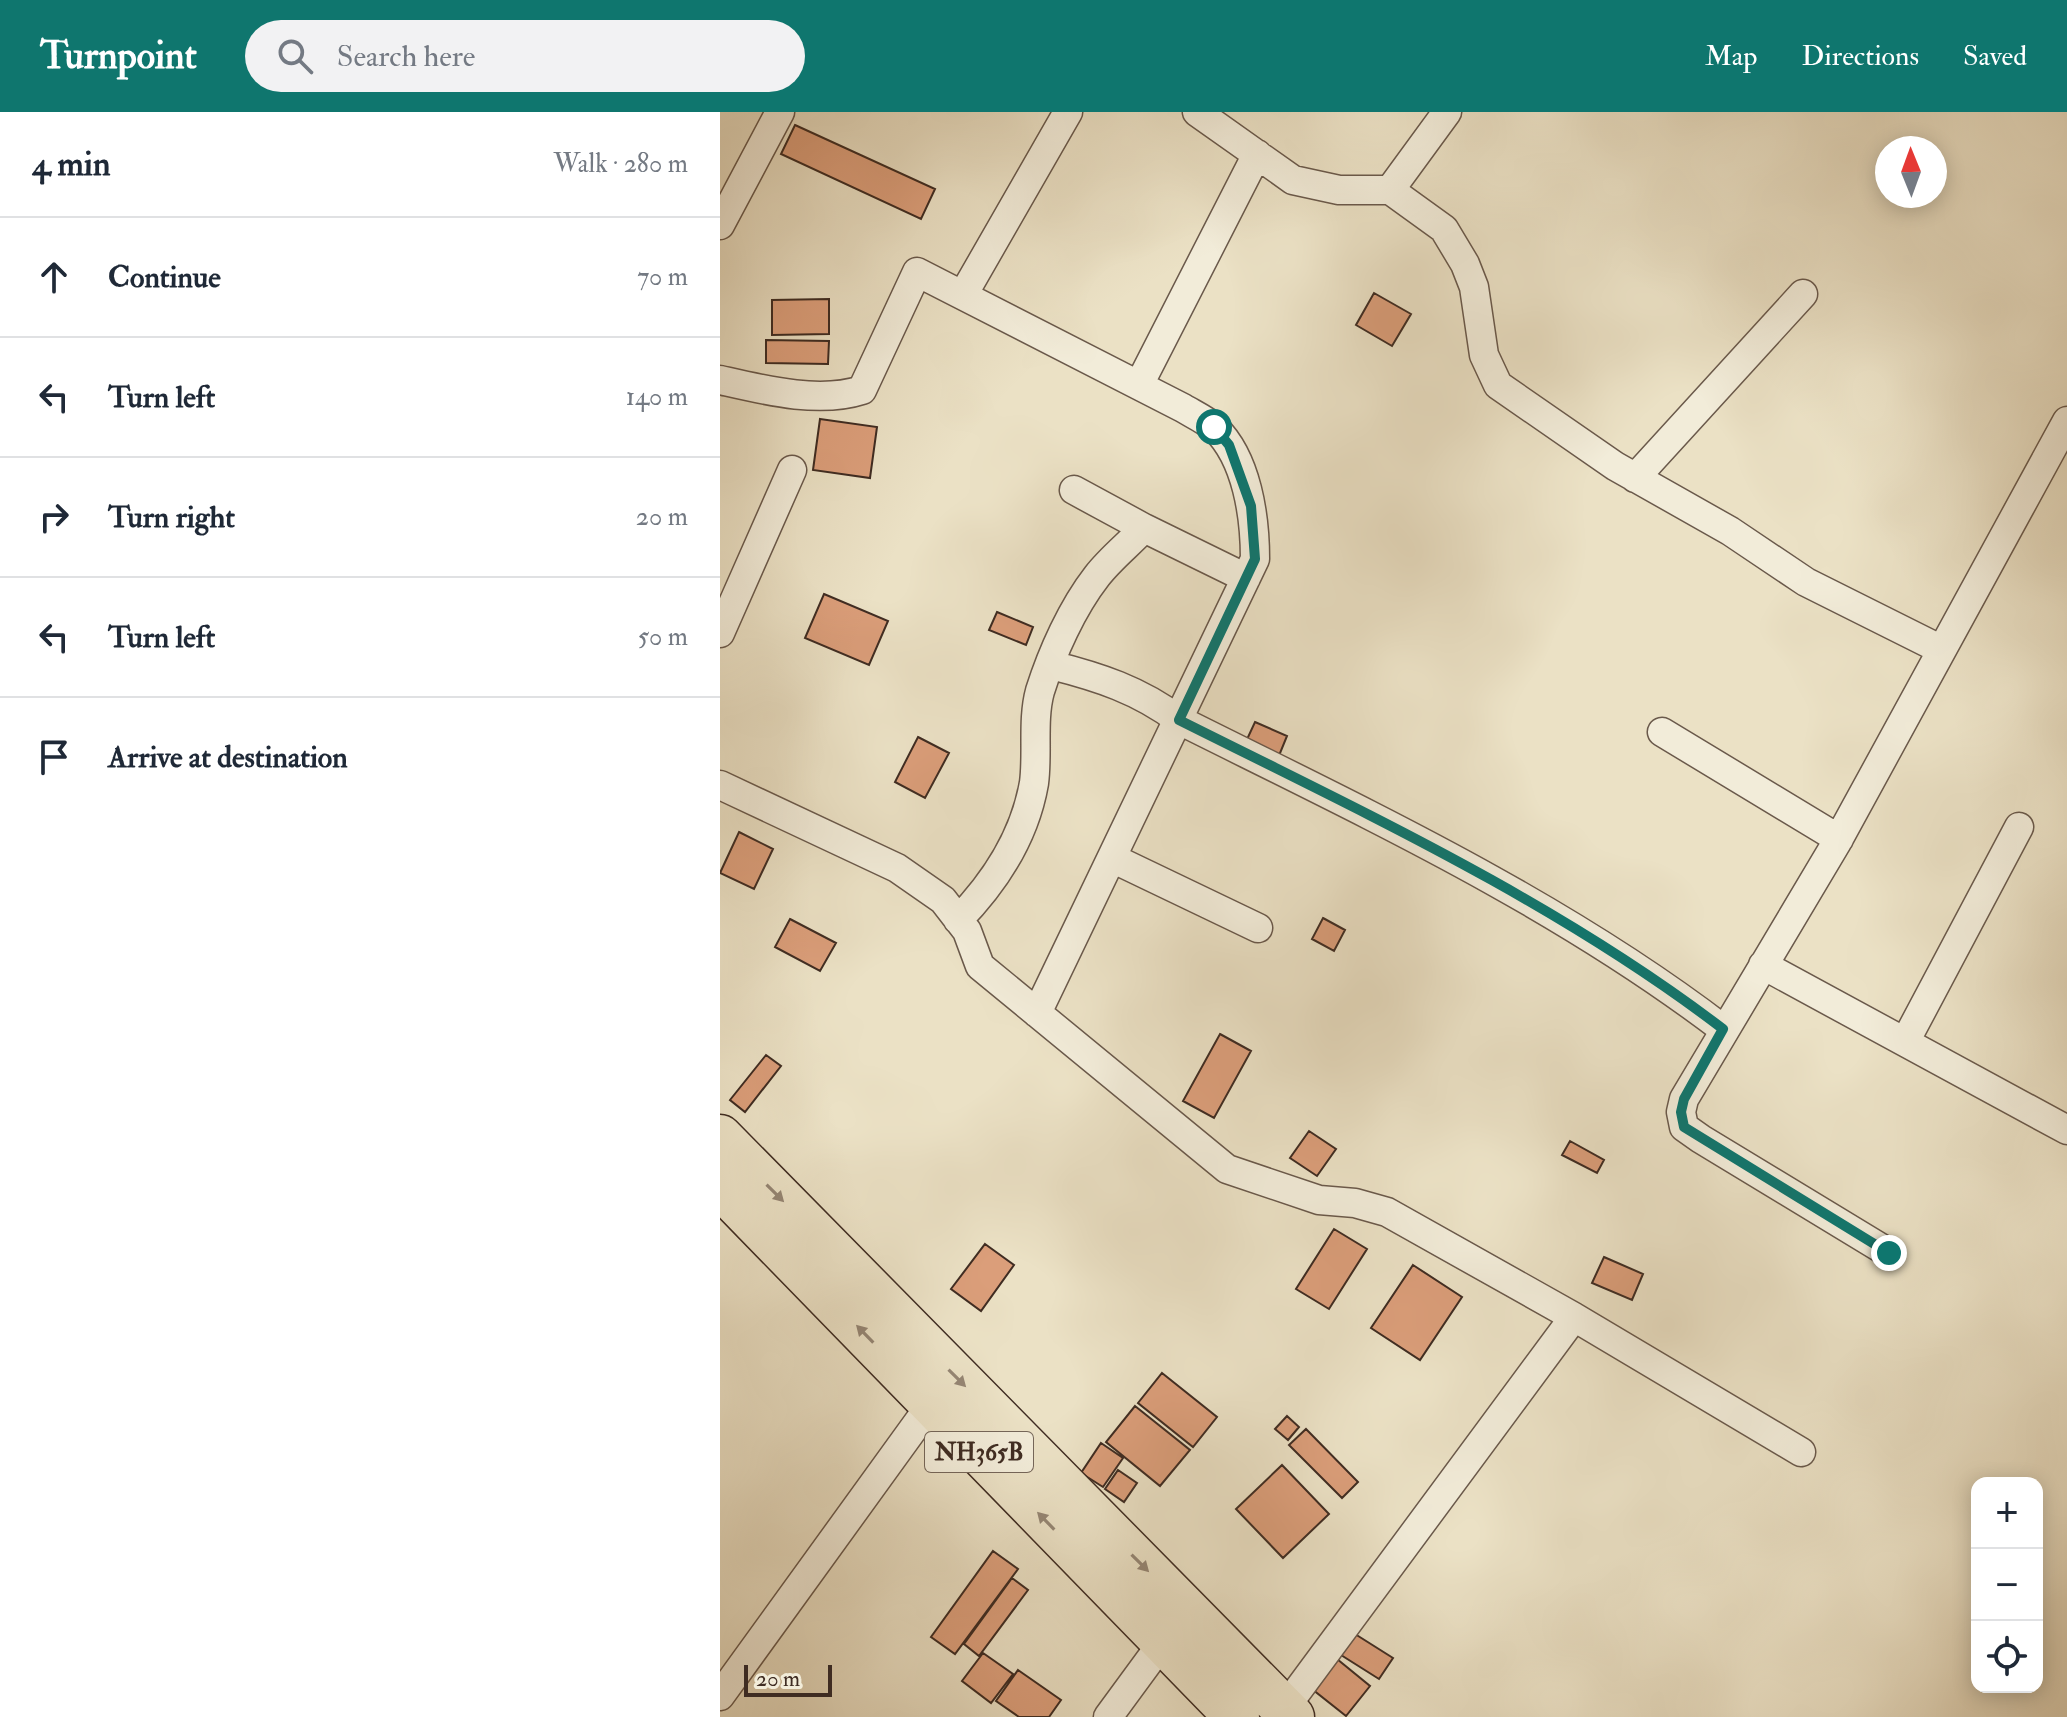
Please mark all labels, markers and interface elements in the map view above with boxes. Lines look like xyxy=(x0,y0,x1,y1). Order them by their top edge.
search box xyxy=(245,20,805,92)
text: Turnpoint xyxy=(40,32,197,80)
icon: search xyxy=(273,34,317,78)
text: Search here xyxy=(337,38,475,75)
text: Map xyxy=(1705,39,1758,74)
text: Directions xyxy=(1802,39,1919,74)
text: Saved xyxy=(1963,39,2027,74)
north arrow xyxy=(1875,136,1947,208)
text: 4 min xyxy=(32,143,110,186)
text: Walk · 280 m xyxy=(554,148,688,180)
icon: ahead xyxy=(32,255,76,299)
text: Continue xyxy=(108,259,221,296)
text: 70 m xyxy=(637,261,688,293)
icon: left xyxy=(32,375,76,419)
text: Turn left xyxy=(108,379,215,416)
text: 140 m xyxy=(626,381,688,413)
route start xyxy=(1196,409,1232,445)
icon: right xyxy=(32,495,76,539)
text: Turn right xyxy=(108,499,235,536)
text: 20 m xyxy=(636,501,688,533)
icon: left xyxy=(32,615,76,659)
text: Turn left xyxy=(108,619,215,656)
text: 50 m xyxy=(638,621,688,653)
icon: arrive xyxy=(32,735,76,779)
text: Arrive at destination xyxy=(108,739,348,776)
one-way arrow xyxy=(765,1183,784,1202)
route end xyxy=(1871,1235,1907,1271)
one-way arrow xyxy=(856,1325,875,1344)
one-way arrow xyxy=(948,1368,966,1387)
road number: NH365B xyxy=(925,1432,1033,1472)
map controls xyxy=(1971,1477,2043,1693)
button: + xyxy=(1971,1477,2043,1549)
one-way arrow xyxy=(1037,1512,1056,1531)
button: − xyxy=(1971,1549,2043,1621)
one-way arrow xyxy=(1130,1553,1149,1572)
button: locate xyxy=(1971,1621,2043,1693)
scale bar xyxy=(744,1661,832,1697)
text: 20 m xyxy=(756,1665,800,1693)

